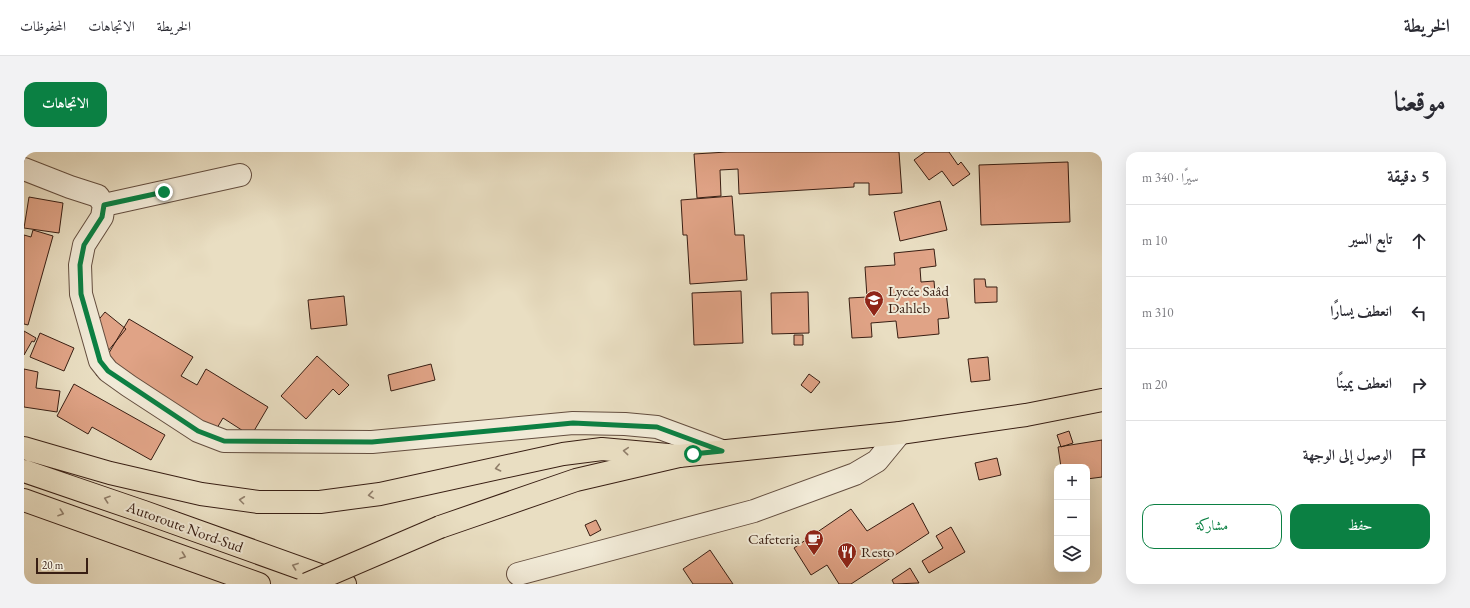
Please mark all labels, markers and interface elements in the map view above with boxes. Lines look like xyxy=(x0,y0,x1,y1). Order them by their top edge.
text: الخريطة xyxy=(1404,13,1450,38)
text: المحفوظات xyxy=(20,17,66,35)
text: الاتجاهات xyxy=(88,17,135,35)
text: الخريطة xyxy=(157,17,191,35)
button: الاتجاهات xyxy=(24,82,107,127)
text: موقعنا xyxy=(1394,83,1446,119)
text: 5 دقيقة xyxy=(1387,165,1430,187)
text: سيرًا · 340 m xyxy=(1142,169,1199,186)
route end xyxy=(155,183,173,201)
text: تابع السير xyxy=(1349,229,1392,248)
icon: ahead xyxy=(1408,230,1430,252)
text: 10 m xyxy=(1142,232,1167,249)
place label: Lycée Saâd Dahleb xyxy=(888,281,950,317)
school or university icon: Lycée Saâd Dahleb xyxy=(863,289,885,317)
text: انعطف يسارًا xyxy=(1330,301,1392,320)
icon: left xyxy=(1408,302,1430,324)
text: 310 m xyxy=(1142,304,1173,321)
text: انعطف يمينًا xyxy=(1336,373,1392,392)
icon: right xyxy=(1408,374,1430,396)
text: 20 m xyxy=(1142,376,1167,393)
route start xyxy=(684,445,702,463)
text: الوصول إلى الوجهة xyxy=(1303,445,1392,464)
icon: arrive xyxy=(1408,446,1430,468)
one-way arrow xyxy=(623,447,629,456)
one-way arrow xyxy=(495,463,501,471)
map controls xyxy=(1054,464,1090,572)
button: + xyxy=(1054,464,1090,500)
one-way arrow xyxy=(368,490,374,499)
one-way arrow xyxy=(103,495,110,504)
one-way arrow xyxy=(239,495,245,504)
street label: Autoroute Nord-Sud xyxy=(123,496,247,557)
button: − xyxy=(1054,500,1090,536)
button: مشاركة xyxy=(1142,504,1282,549)
button: حفظ xyxy=(1290,504,1430,549)
one-way arrow xyxy=(57,508,64,516)
cafe icon: Cafeteria xyxy=(803,528,825,556)
place label: Cafeteria xyxy=(748,529,800,548)
button: layers xyxy=(1054,536,1090,572)
restaurant icon: Resto xyxy=(836,541,858,569)
place label: Resto xyxy=(861,542,895,561)
one-way arrow xyxy=(180,552,187,560)
scale bar xyxy=(36,556,88,575)
text: 20 m xyxy=(42,558,63,572)
one-way arrow xyxy=(292,562,299,571)

